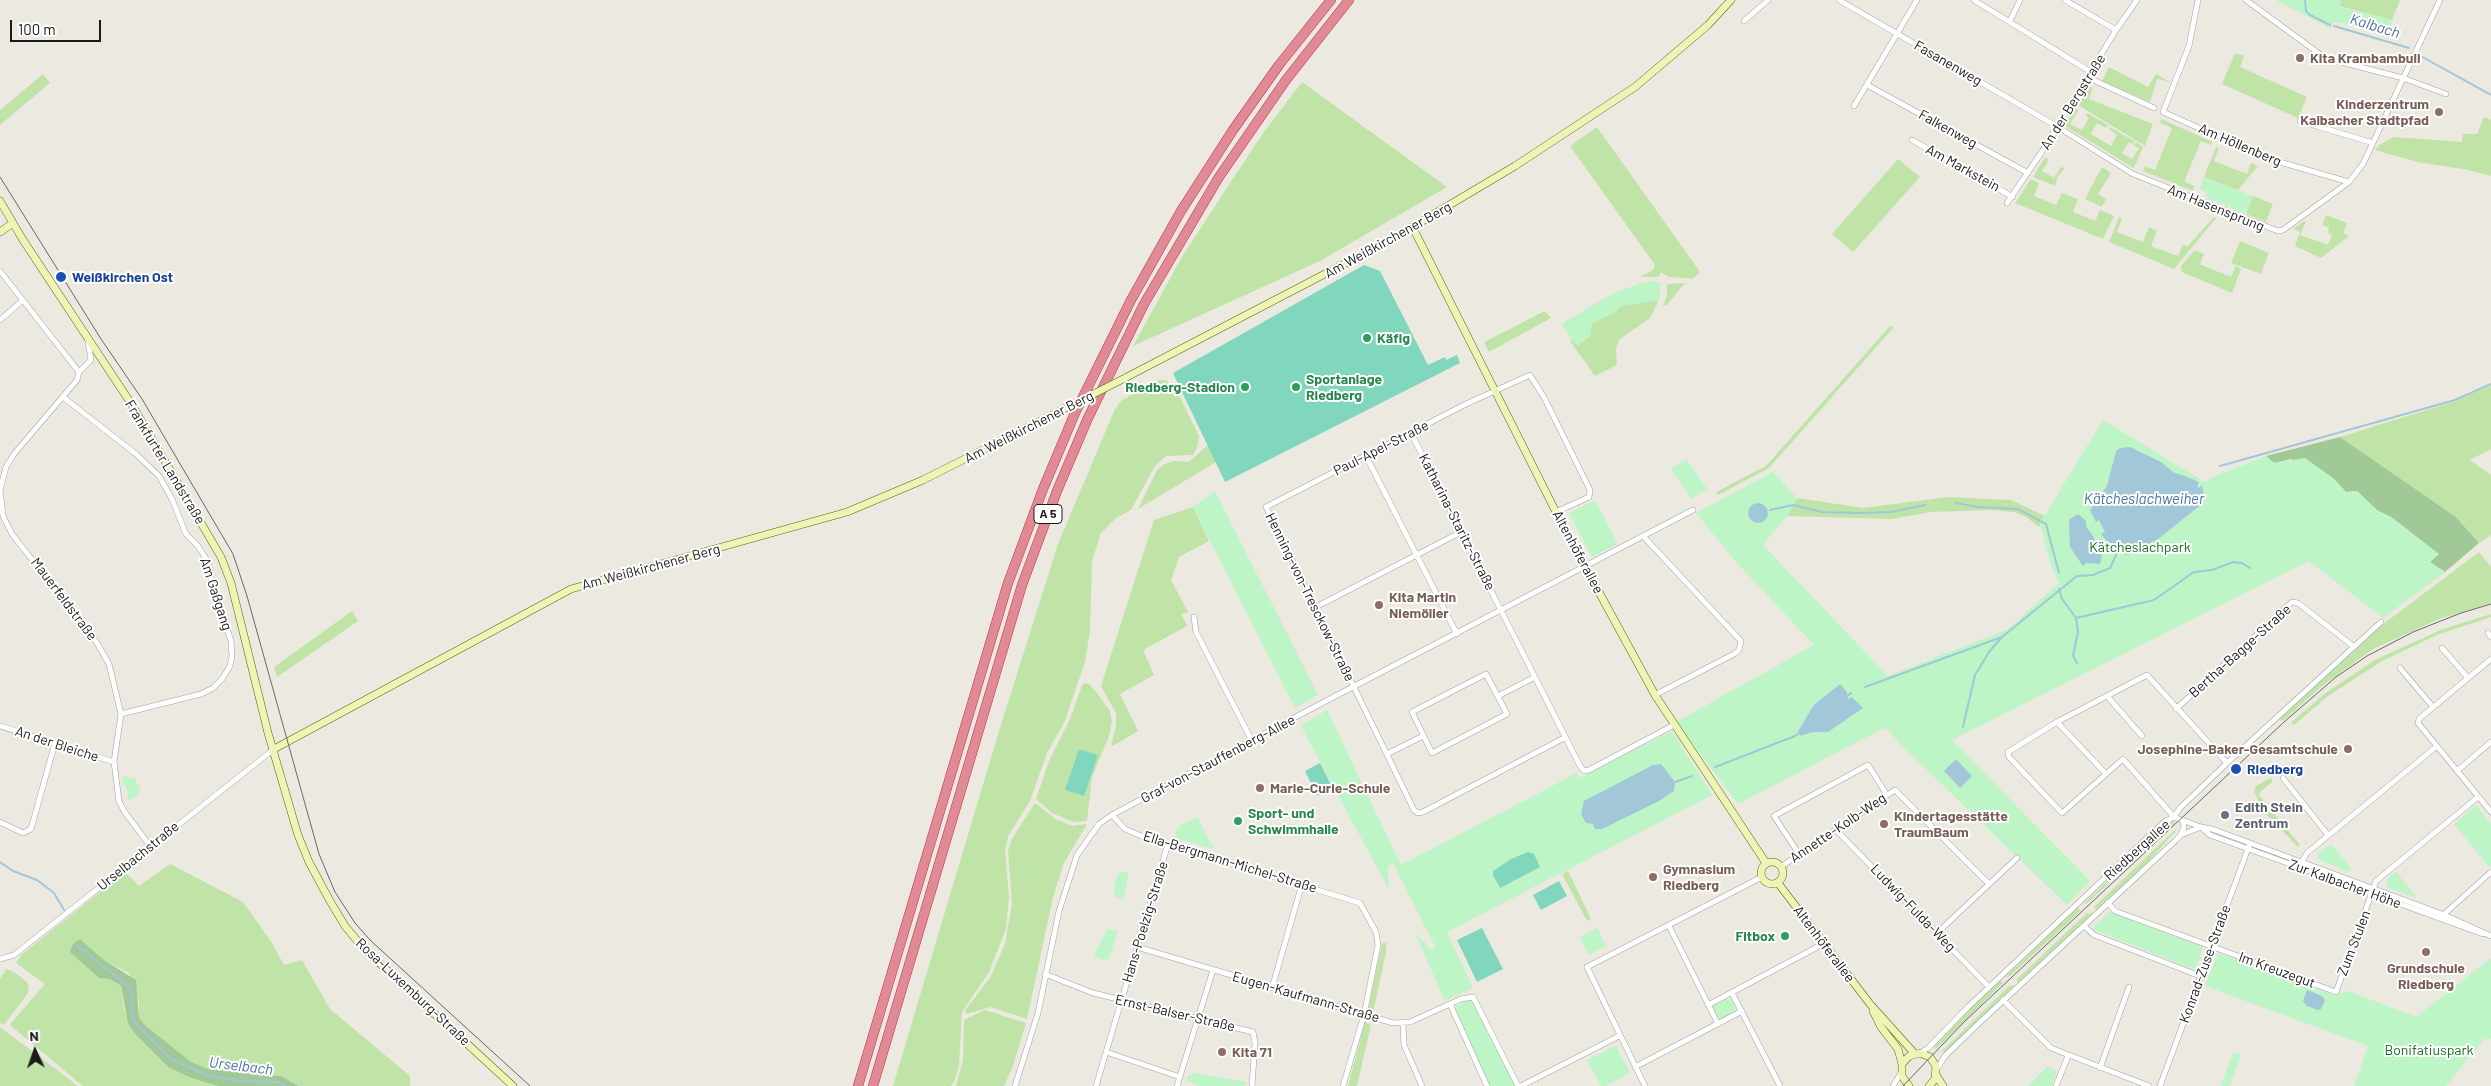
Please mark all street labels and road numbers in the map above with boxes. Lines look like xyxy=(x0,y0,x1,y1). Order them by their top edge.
street label: Fasanenweg xyxy=(1911,37,1985,89)
street label: An der Bergstraße xyxy=(2037,51,2109,153)
street label: Falkenweg xyxy=(1916,106,1980,152)
street label: Am Höllenberg xyxy=(2196,120,2284,170)
street label: Am Markstein xyxy=(1923,141,2003,195)
street label: Am Hasensprung xyxy=(2165,181,2267,235)
street label: Am Weißkirchener Berg xyxy=(1322,198,1454,282)
street label: Am Weißkirchener Berg xyxy=(962,387,1096,467)
street label: Frankfurter Landstraße xyxy=(121,397,209,527)
street label: Paul-Apel-Straße xyxy=(1331,417,1431,479)
street label: Katharina-Staritz-Straße xyxy=(1415,451,1499,593)
road number: A 5 xyxy=(1034,504,1062,524)
street label: Altenhöferallee xyxy=(1549,508,1607,596)
street label: Henning-von-Tresckow-Straße xyxy=(1262,510,1358,684)
street label: Am Weißkirchener Berg xyxy=(580,540,722,594)
street label: Mauerfeldstraße xyxy=(27,554,101,644)
street label: Am Gaßgang xyxy=(196,555,236,633)
street label: Bertha-Bagge-Straße xyxy=(2186,601,2294,701)
street label: Graf-von-Stauffenberg-Allee xyxy=(1138,711,1298,807)
street label: An der Bleiche xyxy=(13,723,101,765)
street label: Annette-Kolb-Weg xyxy=(1787,790,1889,866)
street label: Riedbergallee xyxy=(2100,816,2174,884)
street label: Urselbachstraße xyxy=(94,818,182,894)
street label: Ella-Bergmann-Michel-Straße xyxy=(1141,828,1319,896)
street label: Zur Kalbacher Höhe xyxy=(2286,856,2404,912)
street label: Hans-Poelzig-Straße xyxy=(1119,859,1171,985)
street label: Ludwig-Fulda-Weg xyxy=(1867,861,1959,955)
street label: Altenhöferallee xyxy=(1790,902,1858,986)
street label: Konrad-Zuse-Straße xyxy=(2176,903,2234,1025)
street label: Zum Stulen xyxy=(2334,908,2374,978)
street label: Rosa-Luxemburg-Straße xyxy=(352,935,474,1049)
street label: Im Kreuzegut xyxy=(2236,948,2318,992)
street label: Eugen-Kaufmann-Straße xyxy=(1231,968,1381,1026)
street label: Ernst-Balser-Straße xyxy=(1113,991,1237,1035)

